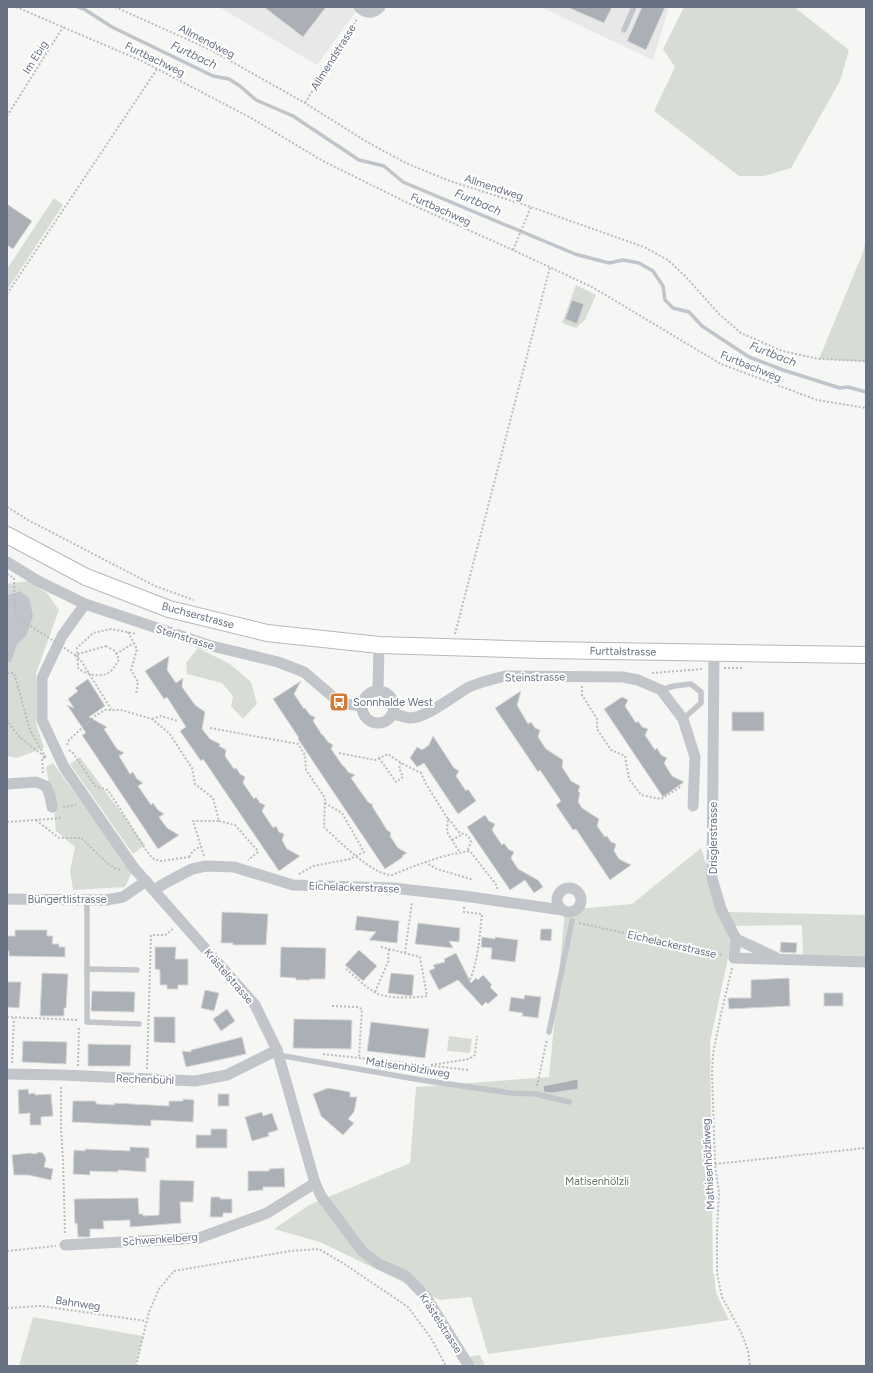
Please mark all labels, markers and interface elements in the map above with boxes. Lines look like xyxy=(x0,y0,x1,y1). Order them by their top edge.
street label: Allmendweg xyxy=(177,22,237,61)
street label: Allmendstrasse xyxy=(308,22,359,93)
street label: Im Ebig xyxy=(20,38,51,76)
water label: Furtbach xyxy=(169,38,219,72)
street label: Furtbachweg xyxy=(123,39,187,80)
street label: Allmendweg xyxy=(463,172,525,203)
water label: Furtbach xyxy=(453,186,504,218)
street label: Furtbachweg xyxy=(409,190,473,229)
water label: Furtbach xyxy=(748,339,799,369)
street label: Furtbachweg xyxy=(718,348,783,385)
street label: Buchserstrasse xyxy=(160,600,236,631)
street label: Steinstrasse xyxy=(154,622,216,653)
street label: Furttalstrasse xyxy=(589,644,657,659)
street label: Steinstrasse xyxy=(505,670,565,685)
bus stop icon: Sonnhalde West xyxy=(328,691,350,713)
place label: Sonnhalde West xyxy=(353,696,433,709)
street label: Drisglerstrasse xyxy=(707,802,720,874)
street label: Eichelackerstrasse xyxy=(308,879,400,896)
street label: Büngertlistrasse xyxy=(27,893,107,906)
street label: Eichelackerstrasse xyxy=(626,928,718,961)
street label: Krästelstrasse xyxy=(201,946,256,1006)
street label: Matisenhölzliweg xyxy=(365,1054,451,1081)
street label: Rechenbühl xyxy=(116,1072,174,1087)
street label: Mathisenhölzliweg xyxy=(700,1118,717,1210)
park label: Matisenhölzli xyxy=(565,1175,629,1188)
street label: Schwenkelberg xyxy=(122,1230,198,1249)
street label: Krästelstrasse xyxy=(416,1291,465,1356)
street label: Bahnweg xyxy=(55,1294,101,1313)

